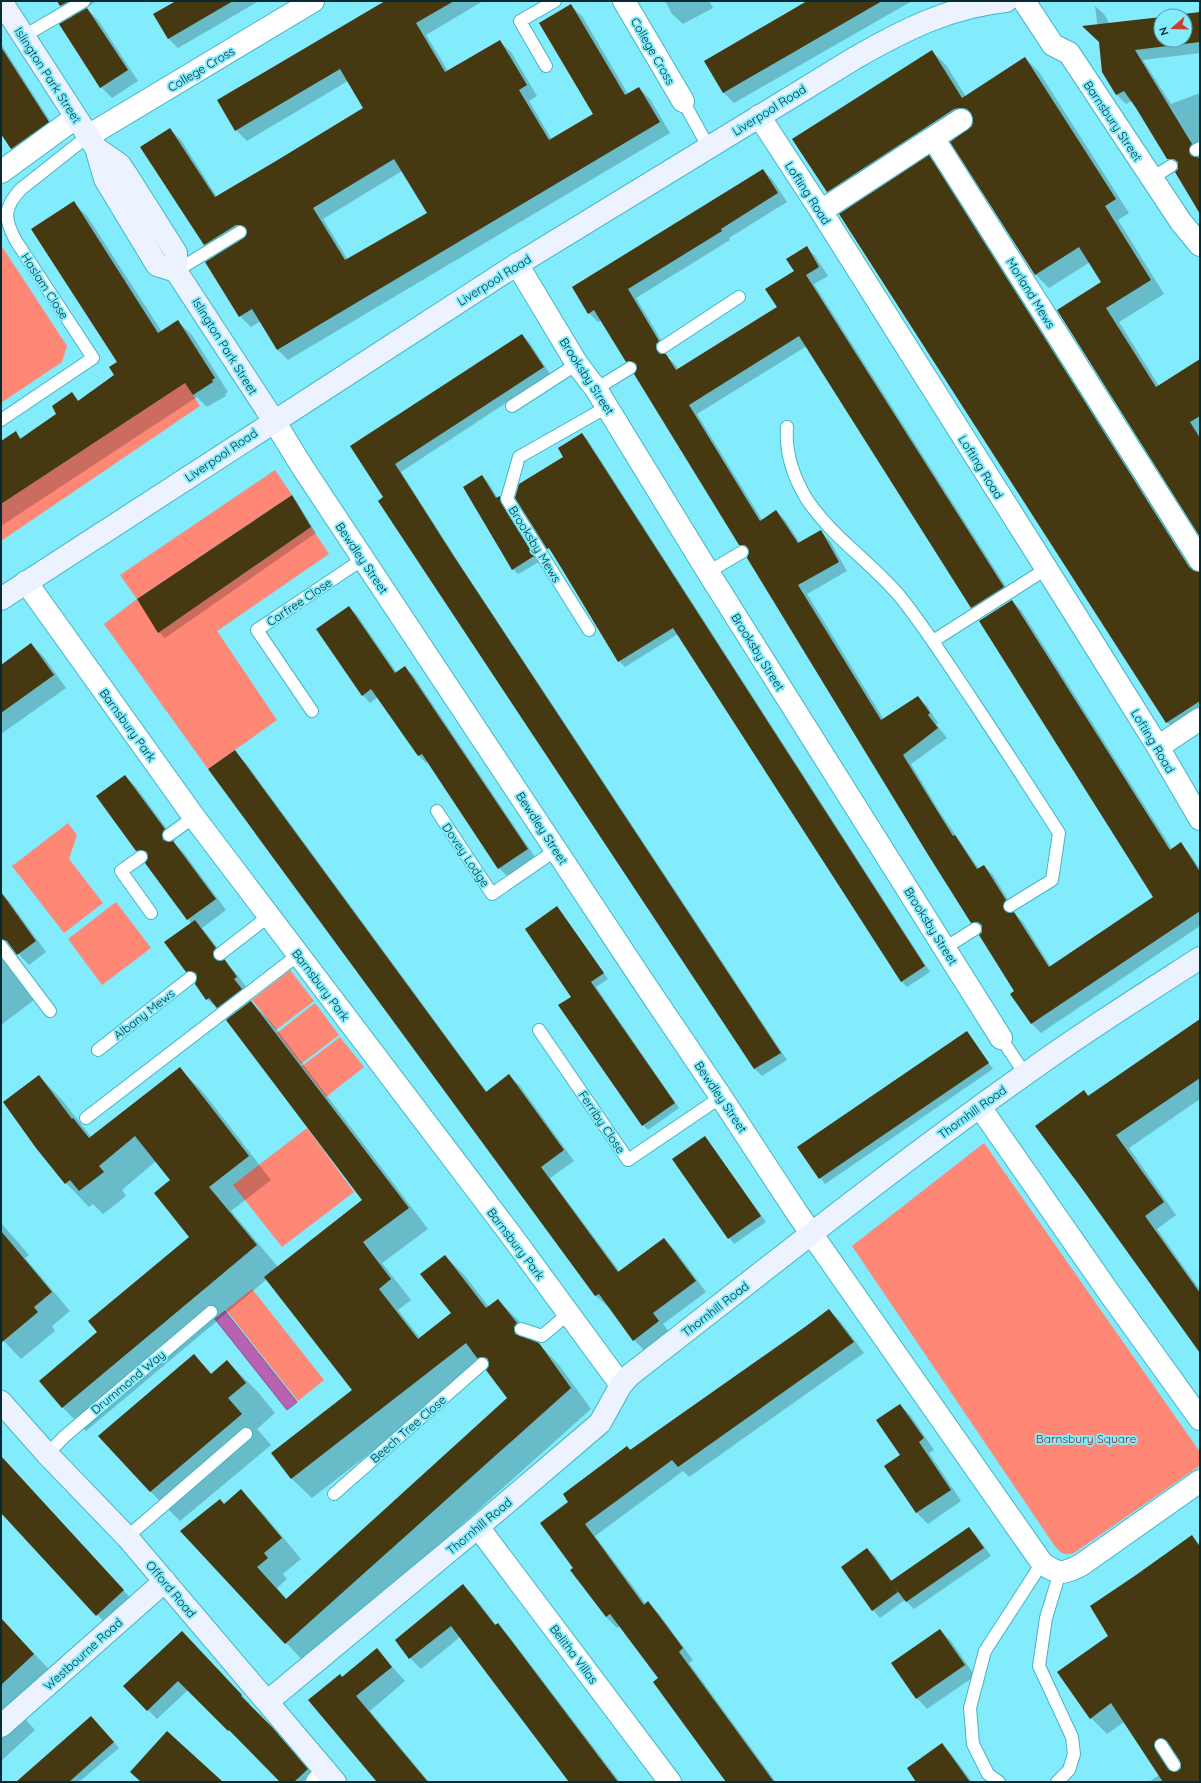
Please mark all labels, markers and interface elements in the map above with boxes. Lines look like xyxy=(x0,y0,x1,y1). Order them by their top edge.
north arrow xyxy=(1153,8,1193,48)
street label: College Cross xyxy=(628,15,678,88)
street label: Islington Park Street xyxy=(11,24,85,126)
text: N xyxy=(1156,25,1172,38)
street label: College Cross xyxy=(165,43,237,95)
street label: Barnsbury Street xyxy=(1081,78,1145,164)
street label: Liverpool Road xyxy=(729,81,809,139)
street label: Lofting Road xyxy=(782,159,834,227)
street label: Haslam Close xyxy=(18,250,72,322)
street label: Liverpool Road xyxy=(454,251,534,309)
street label: Morland Mews xyxy=(1003,255,1059,331)
street label: Islington Park Street xyxy=(189,295,261,397)
street label: Brooksby Street xyxy=(557,335,617,417)
street label: Liverpool Road xyxy=(182,425,260,485)
street label: Lofting Road xyxy=(956,432,1006,502)
street label: Brooksby Mews xyxy=(506,503,565,585)
street label: Bewdley Street xyxy=(333,519,391,597)
street label: Carfree Close xyxy=(264,575,335,629)
street label: Brooksby Street xyxy=(728,610,788,694)
street label: Barnsbury Park xyxy=(97,686,159,764)
street label: Lofting Road xyxy=(1128,706,1178,776)
street label: Bewdley Street xyxy=(513,789,571,867)
street label: Dovey Lodge xyxy=(439,820,493,890)
street label: Brooksby Street xyxy=(901,884,961,968)
street label: Barnsbury Park xyxy=(289,946,353,1024)
street label: Albany Mews xyxy=(110,985,178,1042)
street label: Bewdley Street xyxy=(692,1058,750,1136)
street label: Thornhill Road xyxy=(935,1082,1009,1142)
street label: Ferriby Close xyxy=(575,1088,629,1157)
street label: Barnsbury Park xyxy=(484,1205,548,1283)
street label: Thornhill Road xyxy=(679,1278,751,1340)
street label: Drummond Way xyxy=(88,1347,168,1417)
street label: Beech Tree Close xyxy=(367,1392,449,1466)
park label: Barnsbury Square xyxy=(1036,1431,1136,1446)
street label: Thornhill Road xyxy=(443,1494,515,1558)
street label: Offord Road xyxy=(143,1557,199,1621)
street label: Westbourne Road xyxy=(41,1615,125,1693)
street label: Belitha Villas xyxy=(547,1621,601,1687)

